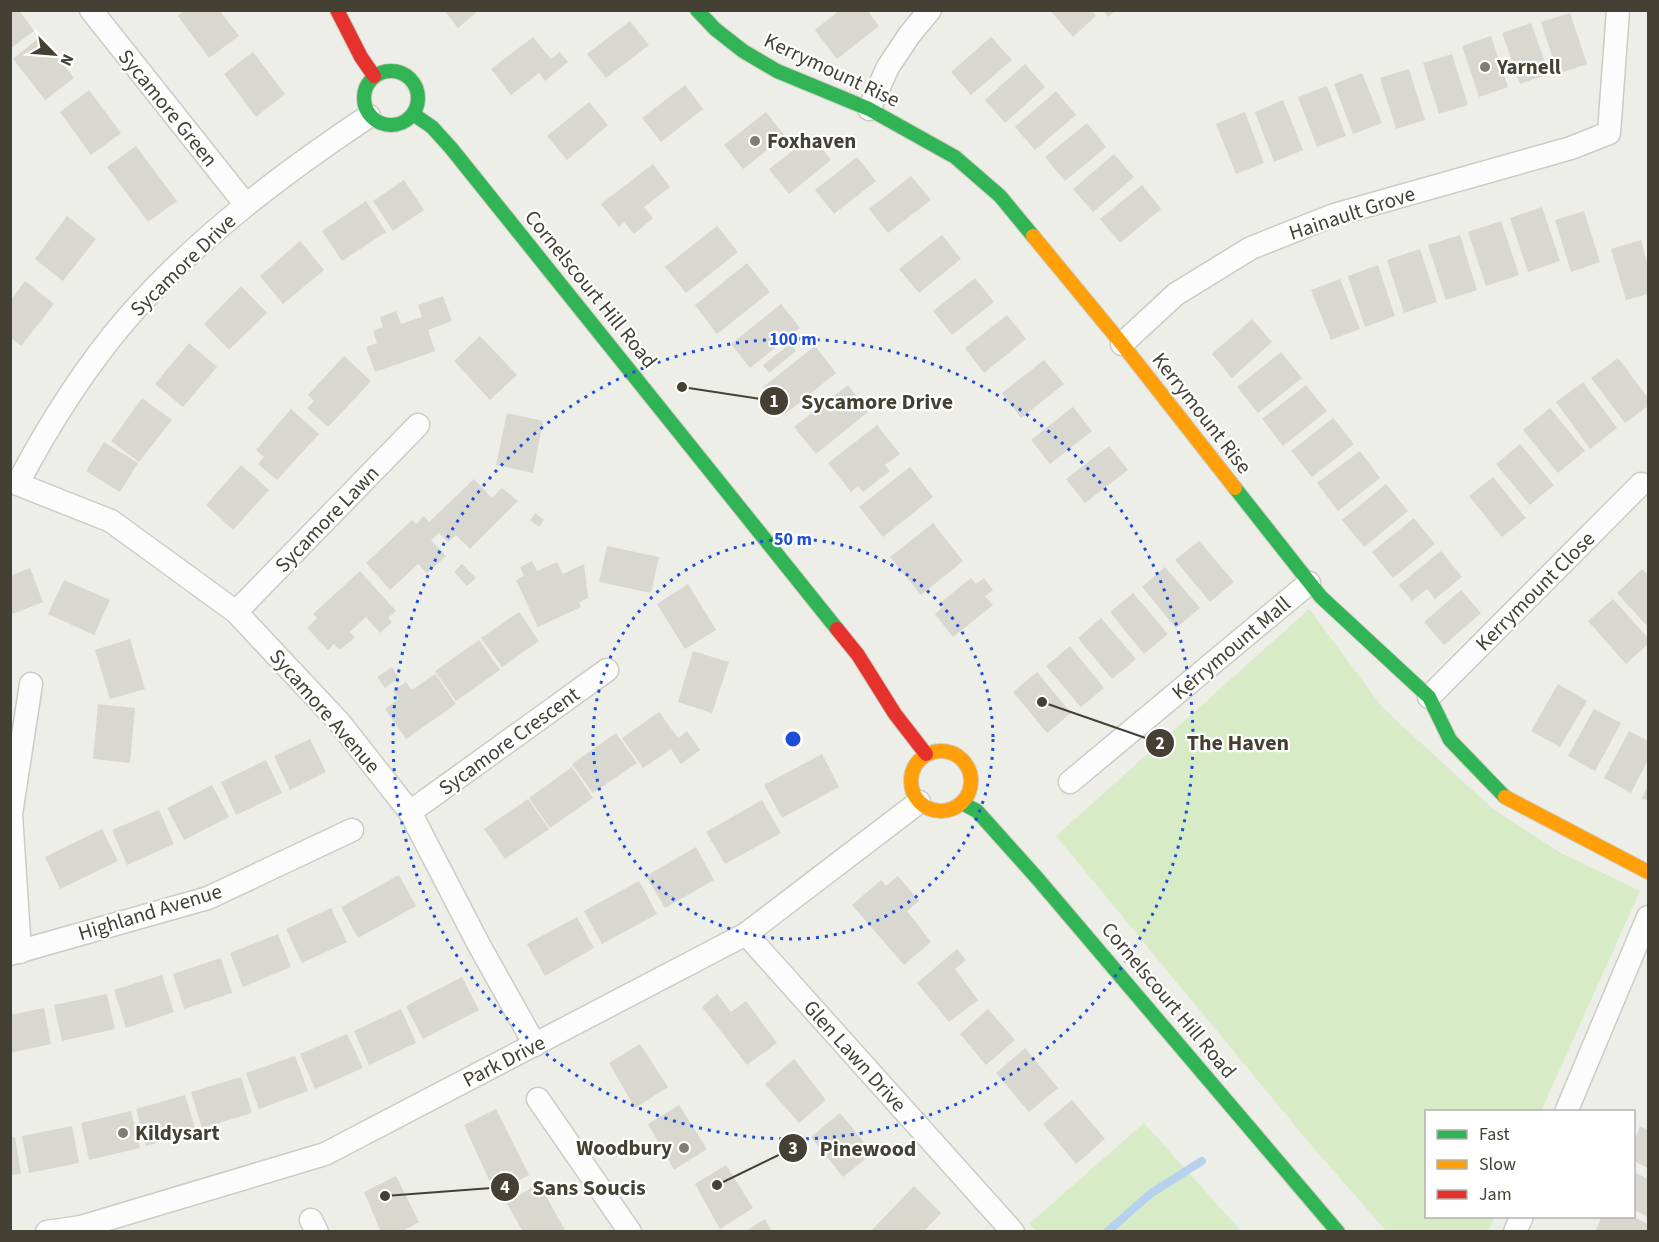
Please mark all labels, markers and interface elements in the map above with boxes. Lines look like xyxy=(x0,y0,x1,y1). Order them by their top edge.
north arrow xyxy=(24,24,84,84)
street label: Kerrymount Rise xyxy=(759,25,905,115)
street label: Sycamore Green xyxy=(111,43,225,173)
text: N xyxy=(54,50,79,69)
place label: Yarnell xyxy=(1496,52,1561,82)
marker: Yarnell xyxy=(1478,60,1492,74)
place label: Foxhaven xyxy=(767,126,856,156)
marker: Foxhaven xyxy=(748,134,762,148)
street label: Hainault Grove xyxy=(1285,178,1419,248)
street label: Cornelscourt Hill Road xyxy=(518,203,664,375)
street label: Sycamore Drive xyxy=(123,207,243,323)
text: 100 m xyxy=(769,327,817,352)
street label: Kerrymount Rise xyxy=(1145,346,1259,480)
callout: Sycamore Drive xyxy=(759,381,965,421)
text: Sycamore Drive xyxy=(801,386,953,418)
text: 1 xyxy=(769,389,779,414)
street label: Sycamore Lawn xyxy=(268,459,386,579)
street label: Kerrymount Close xyxy=(1468,524,1602,658)
text: 50 m xyxy=(774,527,812,552)
street label: Kerrymount Mall xyxy=(1165,589,1297,707)
street label: Sycamore Avenue xyxy=(262,642,388,780)
street label: Sycamore Crescent xyxy=(432,680,586,802)
callout: The Haven xyxy=(1145,723,1301,763)
text: The Haven xyxy=(1187,727,1289,759)
centre of rings xyxy=(783,729,803,749)
text: 2 xyxy=(1155,731,1165,756)
street label: Highland Avenue xyxy=(74,876,226,948)
street label: Cornelscourt Hill Road xyxy=(1094,915,1244,1085)
street label: Glen Lawn Drive xyxy=(797,993,913,1119)
street label: Park Drive xyxy=(458,1027,550,1095)
legend xyxy=(1425,1110,1635,1218)
place label: Kildysart xyxy=(135,1118,219,1148)
text: Fast xyxy=(1479,1122,1510,1147)
marker: Kildysart xyxy=(116,1126,130,1140)
callout: Pinewood xyxy=(778,1128,929,1168)
place label: Woodbury xyxy=(576,1133,672,1163)
text: Pinewood xyxy=(820,1133,916,1165)
text: 3 xyxy=(788,1136,798,1161)
marker: Woodbury xyxy=(677,1141,691,1155)
text: Slow xyxy=(1479,1152,1516,1177)
callout: Sans Soucis xyxy=(490,1167,657,1207)
text: Sans Soucis xyxy=(532,1172,646,1204)
text: 4 xyxy=(500,1175,510,1200)
text: Jam xyxy=(1479,1182,1512,1207)

